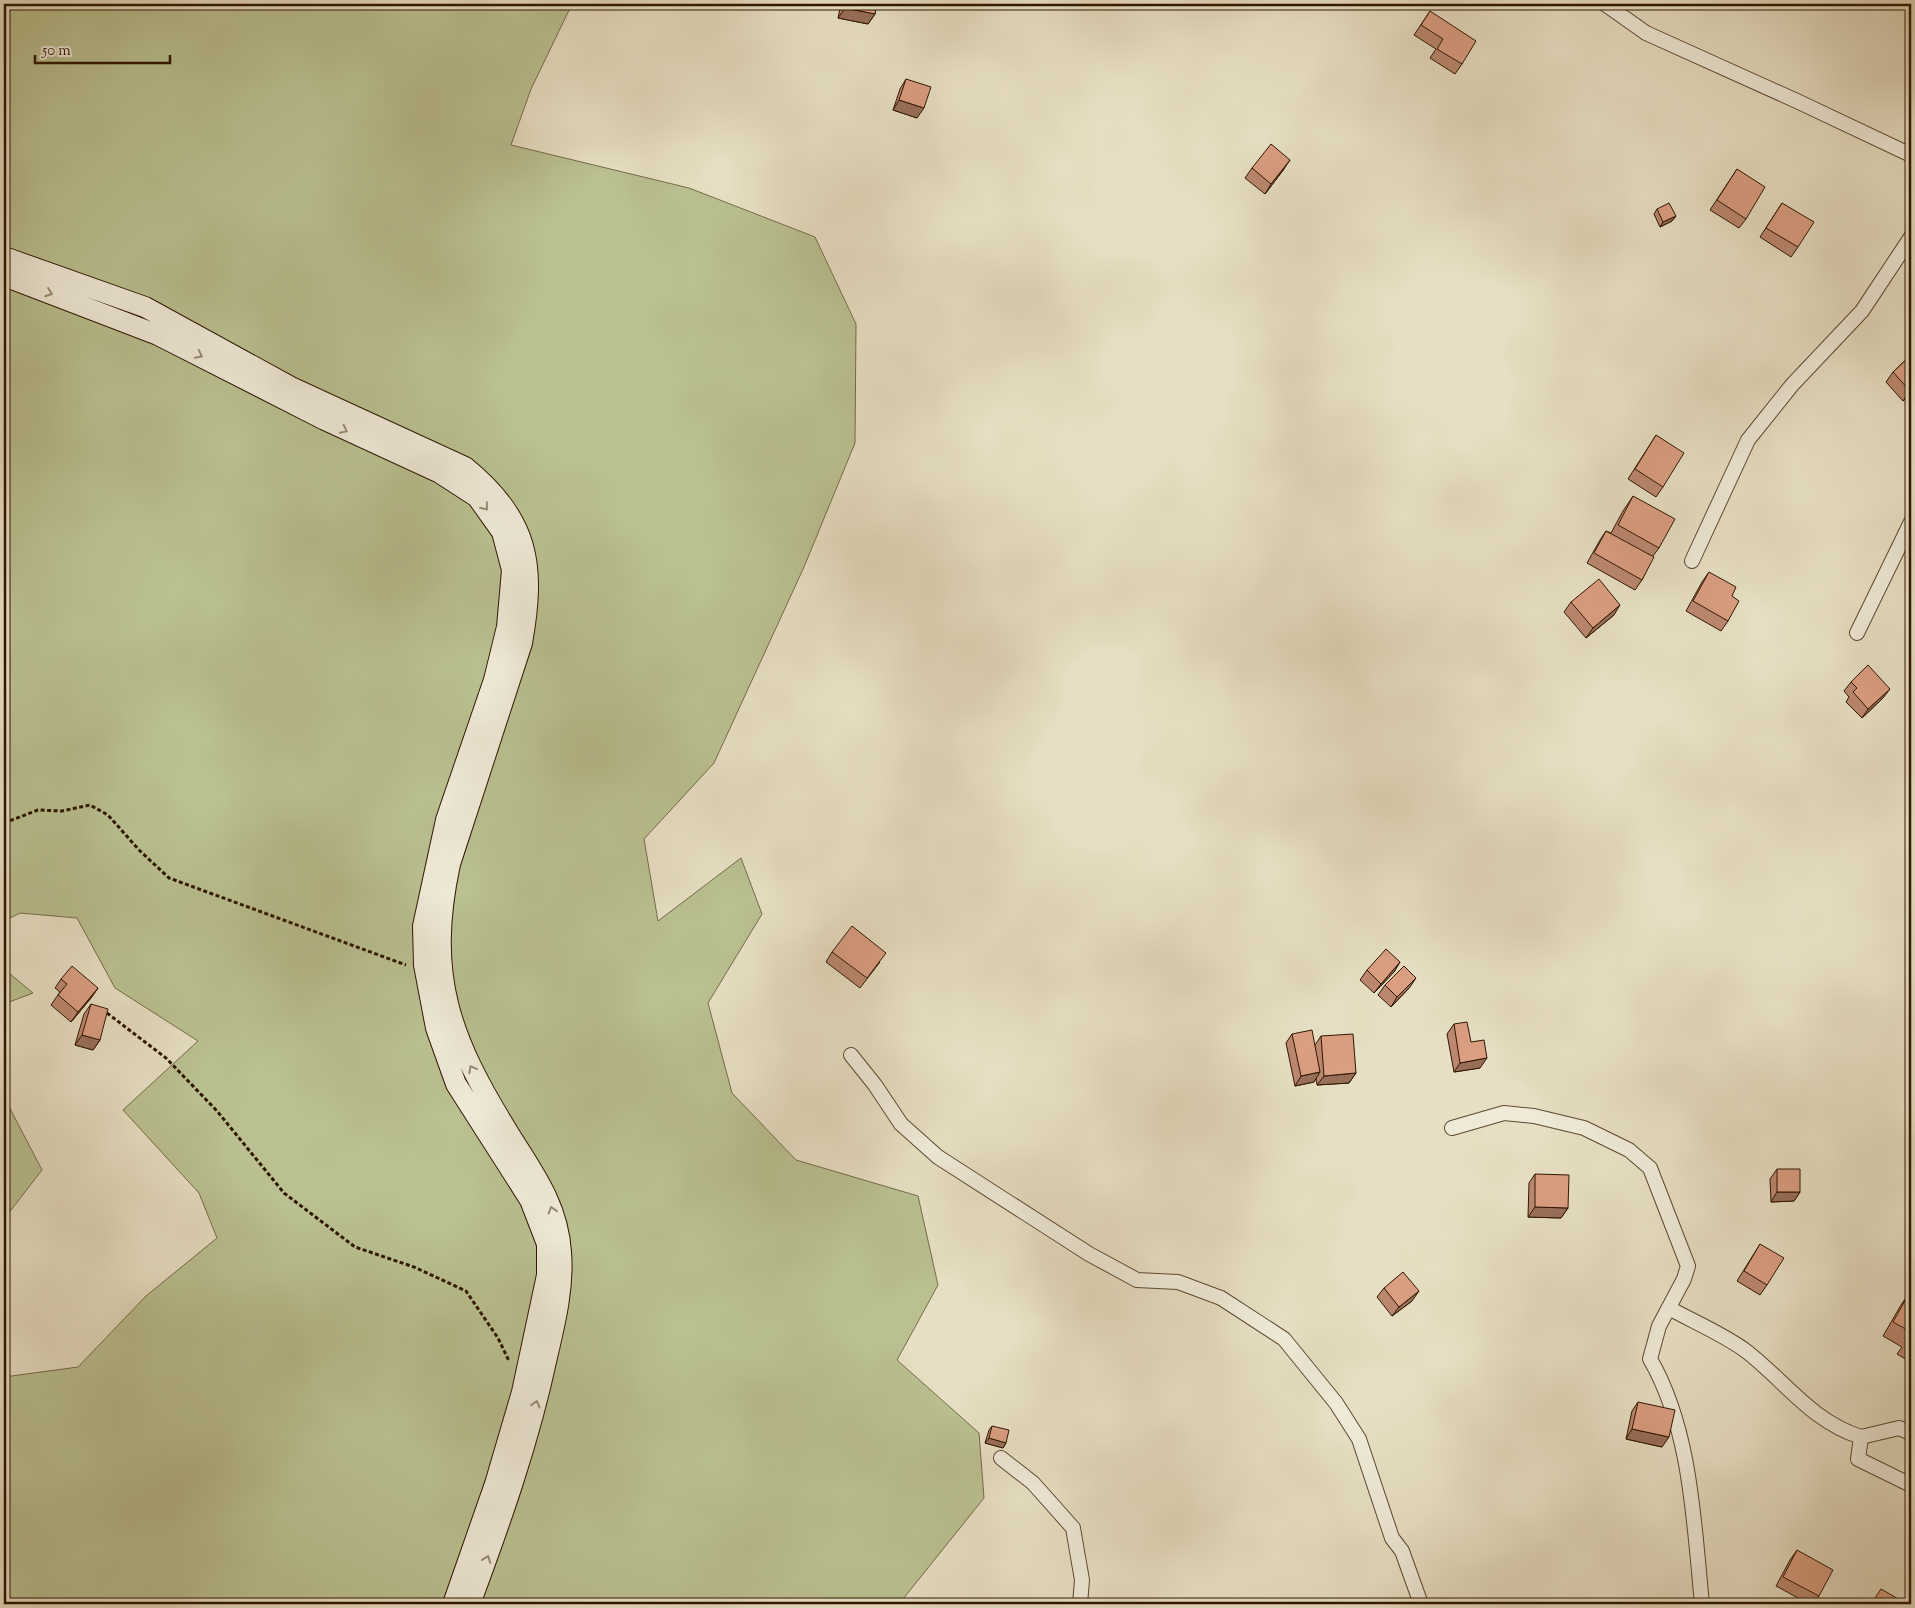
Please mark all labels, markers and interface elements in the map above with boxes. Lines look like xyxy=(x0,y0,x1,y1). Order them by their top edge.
scale bar xyxy=(35,32,170,64)
text: 50 m xyxy=(41,41,71,62)
one-way arrow xyxy=(45,287,53,297)
one-way arrow xyxy=(194,349,203,359)
one-way arrow xyxy=(339,423,348,434)
one-way arrow xyxy=(480,501,489,510)
one-way arrow xyxy=(468,1065,478,1074)
one-way arrow xyxy=(547,1206,557,1214)
one-way arrow xyxy=(530,1399,541,1408)
one-way arrow xyxy=(481,1555,491,1563)

